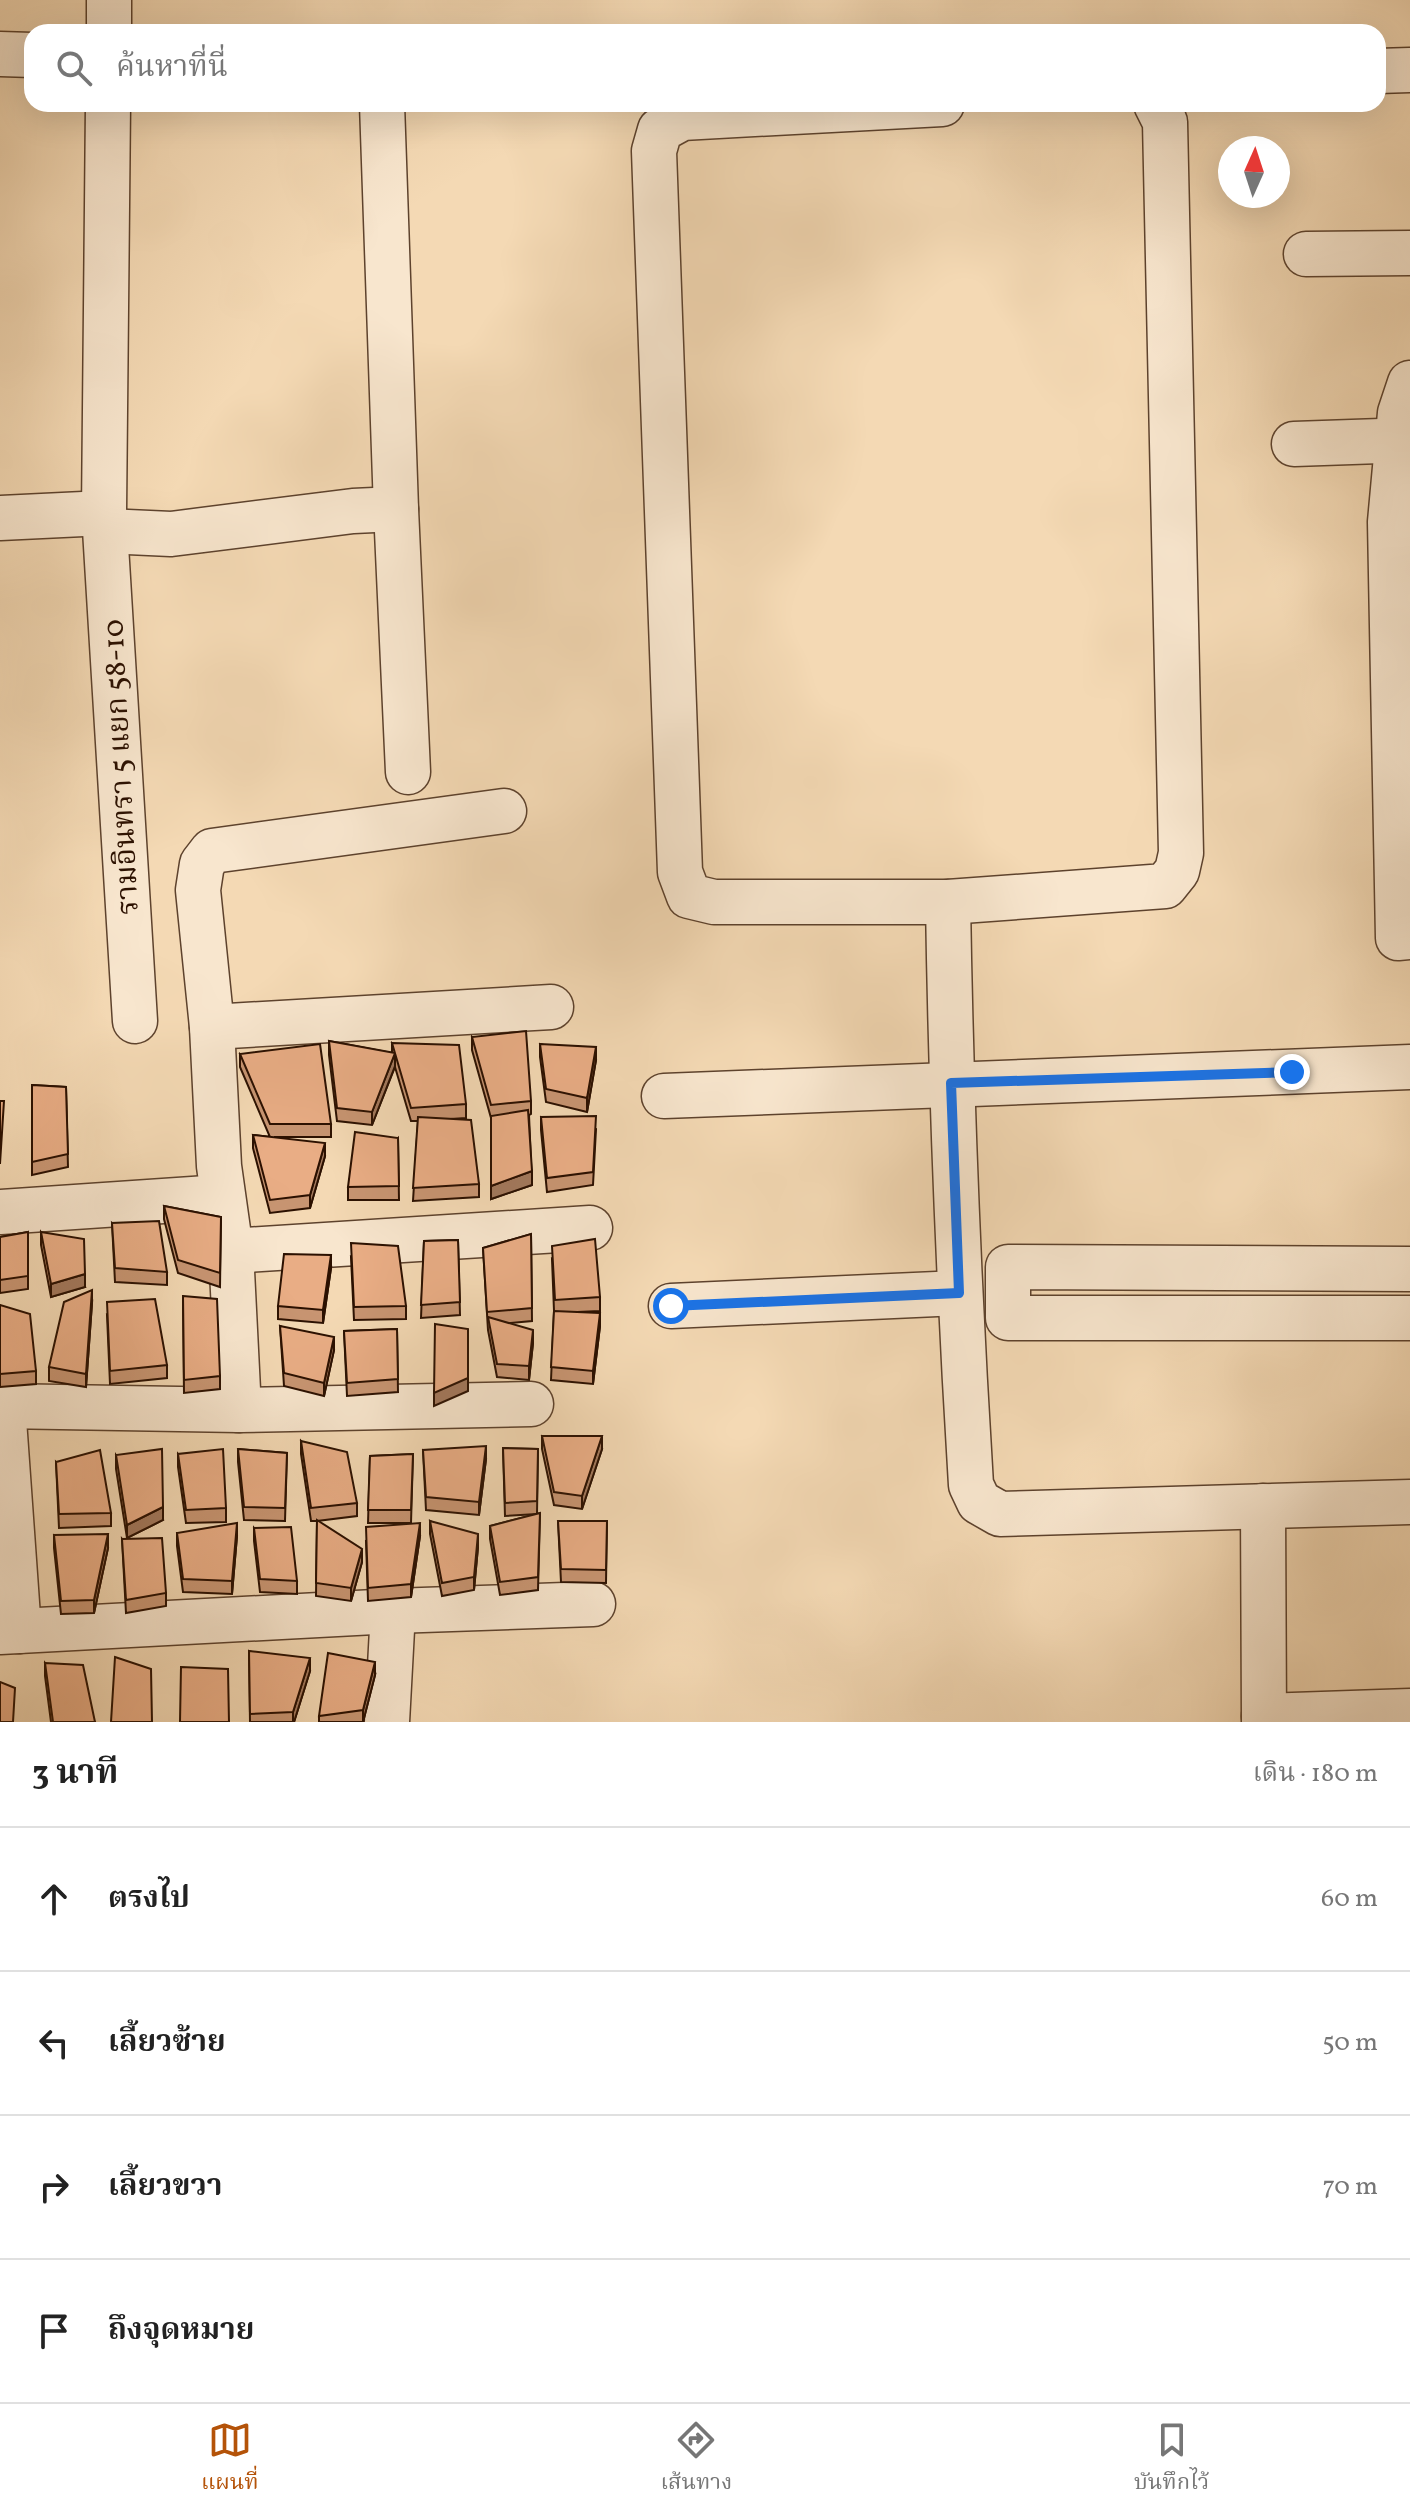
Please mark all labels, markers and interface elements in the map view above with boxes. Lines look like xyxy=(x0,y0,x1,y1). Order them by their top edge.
search box xyxy=(24,24,1386,112)
icon: search xyxy=(52,46,96,90)
text: ค้นหาที่นี่ xyxy=(116,47,228,89)
north arrow xyxy=(1218,136,1290,208)
street label: รามอินทรา 5 แยก 58-10 xyxy=(93,618,151,916)
route end xyxy=(1274,1054,1310,1090)
route start xyxy=(653,1288,689,1324)
text: 3 นาที xyxy=(32,1751,118,1798)
text: เดิน · 180 m xyxy=(1253,1756,1378,1792)
icon: ahead xyxy=(32,1877,76,1921)
text: ตรงไป xyxy=(108,1878,190,1920)
text: 60 m xyxy=(1321,1881,1378,1917)
icon: left xyxy=(32,2021,76,2065)
text: เลี้ยวซ้าย xyxy=(108,2022,226,2064)
text: 50 m xyxy=(1322,2025,1378,2061)
icon: right xyxy=(32,2165,76,2209)
text: เลี้ยวขวา xyxy=(108,2166,222,2208)
text: 70 m xyxy=(1323,2169,1378,2205)
icon: arrive xyxy=(32,2309,76,2353)
text: ถึงจุดหมาย xyxy=(108,2310,254,2352)
tab: แผนที่ xyxy=(201,2418,259,2501)
tab: เส้นทาง xyxy=(661,2418,732,2501)
tab: บันทึกไว้ xyxy=(1134,2418,1209,2501)

